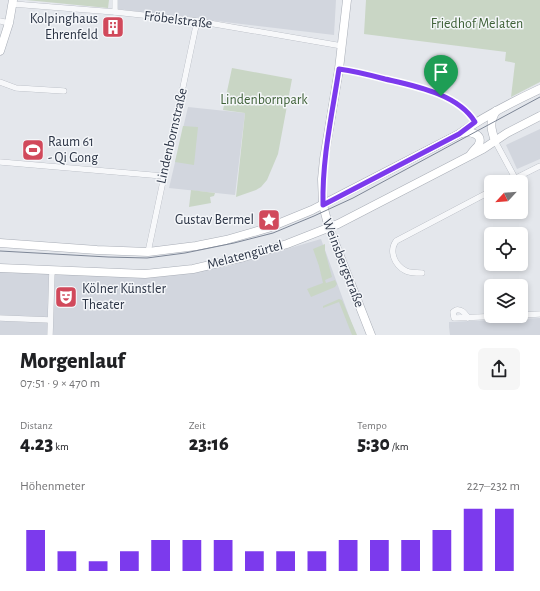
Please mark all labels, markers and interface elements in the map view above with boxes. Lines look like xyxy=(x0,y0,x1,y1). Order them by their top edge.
street label: Fröbelstraße xyxy=(143,9,213,31)
place label: Kolpinghaus Ehrenfeld xyxy=(30,12,98,42)
building icon: Kolpinghaus Ehrenfeld xyxy=(100,14,126,40)
park label: Friedhof Melaten xyxy=(431,17,523,31)
pin xyxy=(424,55,458,96)
icon: arrive xyxy=(430,61,452,83)
street label: Lindenbornstraße xyxy=(154,87,190,185)
park label: Lindenbornpark xyxy=(220,93,308,107)
place label: Raum 61 - Qi Gong xyxy=(48,135,98,165)
sports icon: Raum 61 - Qi Gong xyxy=(20,137,46,163)
north arrow xyxy=(484,175,528,219)
map controls xyxy=(484,175,528,323)
place icon: Gustav Bermel xyxy=(256,207,282,233)
place label: Gustav Bermel xyxy=(175,213,254,227)
street label: Weinsbergstraße xyxy=(320,217,366,309)
button: locate xyxy=(484,227,528,271)
street label: Melatengürtel xyxy=(206,238,284,272)
button: layers xyxy=(484,279,528,323)
place label: Kölner Künstler Theater xyxy=(82,282,166,312)
theatre icon: Kölner Künstler Theater xyxy=(53,284,79,310)
button: share xyxy=(478,348,520,390)
text: Morgenlauf xyxy=(20,350,125,372)
text: 07:51 · 9 × 470 m xyxy=(20,377,100,390)
text: Distanz xyxy=(20,420,53,431)
text: Zeit xyxy=(189,420,205,431)
text: Tempo xyxy=(357,420,387,431)
text: 4.23 xyxy=(20,434,53,454)
text: 23:16 xyxy=(189,434,229,454)
text: 5:30 xyxy=(357,434,390,454)
text: km xyxy=(53,441,69,452)
text: /km xyxy=(390,441,409,452)
text: Höhenmeter xyxy=(20,480,85,493)
text: 227–232 m xyxy=(467,480,520,493)

